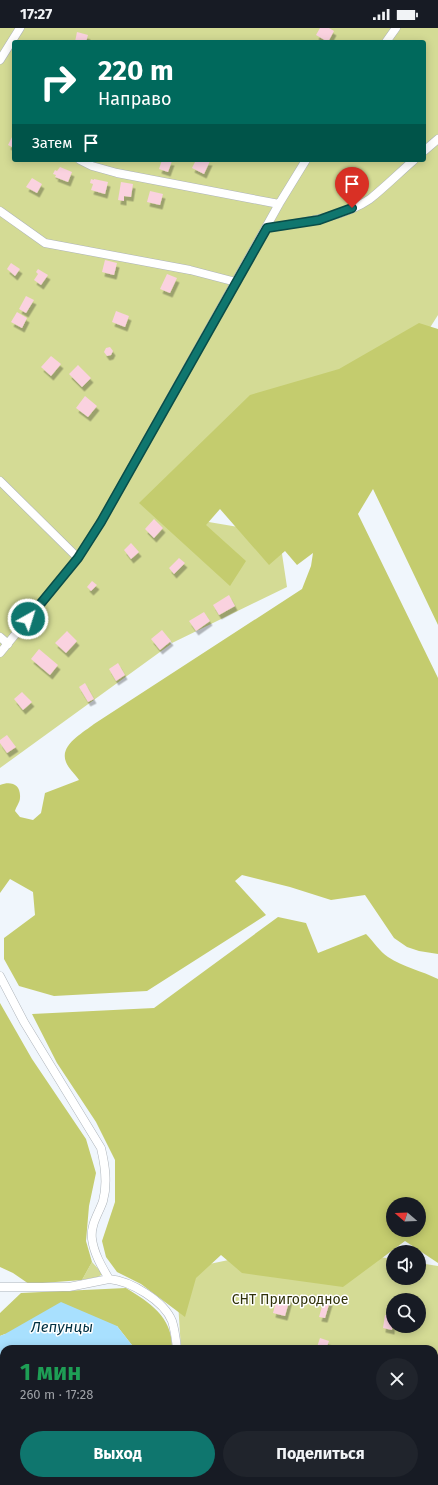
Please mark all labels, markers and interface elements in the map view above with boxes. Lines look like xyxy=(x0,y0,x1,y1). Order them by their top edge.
text: 17:27 xyxy=(20,5,52,23)
text: 220 m xyxy=(98,54,174,87)
icon: right xyxy=(32,56,84,108)
text: Направо xyxy=(98,88,172,110)
icon: arrive xyxy=(80,132,102,154)
text: Затем xyxy=(32,134,72,152)
pin xyxy=(335,167,369,208)
icon: arrive xyxy=(341,173,363,195)
position arrow xyxy=(7,598,49,640)
north arrow xyxy=(386,1197,426,1237)
map controls xyxy=(386,1197,426,1333)
button: sound xyxy=(386,1245,426,1285)
park label: СНТ Пригородное xyxy=(232,1291,348,1308)
button: search xyxy=(386,1293,426,1333)
water label: Лепунцы xyxy=(30,1318,93,1336)
text: 1 мин xyxy=(20,1358,81,1386)
button: close xyxy=(376,1358,418,1400)
text: 260 m · 17:28 xyxy=(20,1387,93,1402)
button: Выход xyxy=(20,1431,215,1477)
button: Поделиться xyxy=(223,1431,418,1477)

